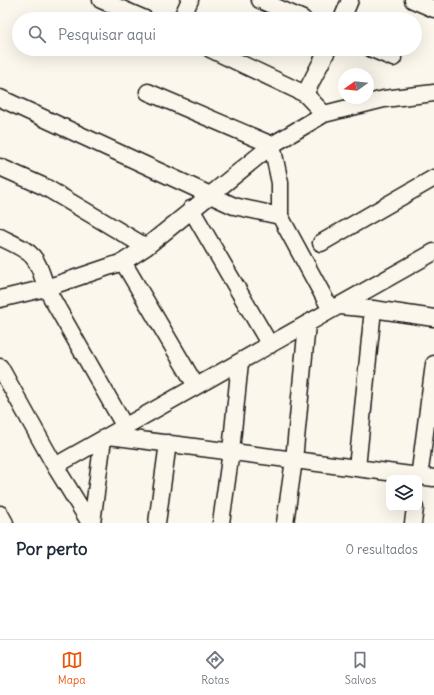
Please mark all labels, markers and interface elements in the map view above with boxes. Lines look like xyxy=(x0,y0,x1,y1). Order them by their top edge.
search box xyxy=(12,12,422,56)
icon: search xyxy=(26,23,48,45)
text: Pesquisar aqui xyxy=(58,25,156,44)
north arrow xyxy=(338,68,374,104)
map controls xyxy=(386,475,422,511)
button: layers xyxy=(386,475,422,511)
text: Por perto xyxy=(16,538,87,560)
text: 0 resultados xyxy=(345,541,418,558)
tab: Mapa xyxy=(58,649,86,687)
tab: Rotas xyxy=(201,649,229,687)
tab: Salvos xyxy=(345,649,376,687)

